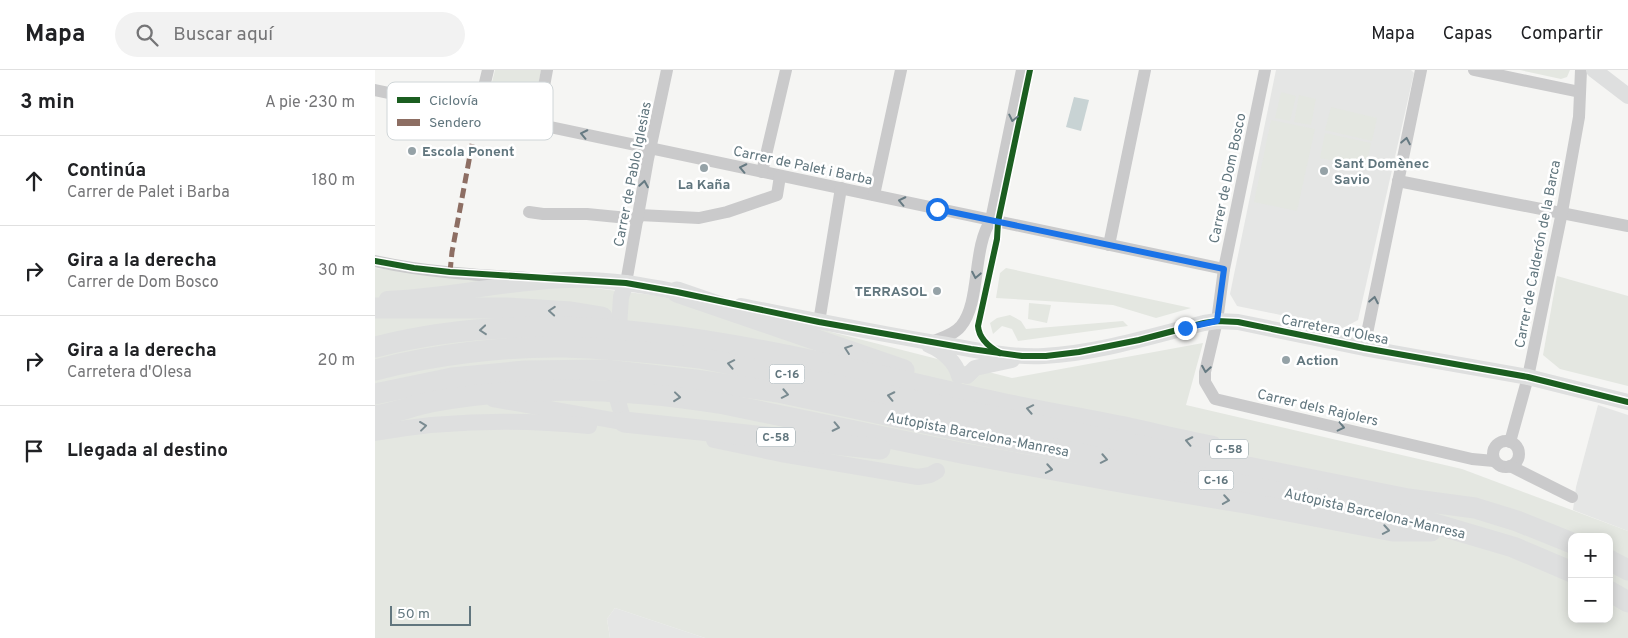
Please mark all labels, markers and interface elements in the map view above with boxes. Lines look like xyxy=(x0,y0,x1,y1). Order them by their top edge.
search box xyxy=(115,12,465,57)
text: Mapa xyxy=(25,20,85,50)
icon: search xyxy=(133,21,161,49)
text: Buscar aquí xyxy=(173,23,273,47)
text: Mapa xyxy=(1371,23,1415,46)
text: Capas xyxy=(1443,23,1492,46)
text: Compartir xyxy=(1520,23,1603,46)
legend xyxy=(387,82,553,140)
text: 3 min xyxy=(20,89,75,116)
text: A pie · 230 m xyxy=(265,93,355,113)
text: Ciclovía xyxy=(429,93,478,110)
street label: Carrer de Pablo Iglesias xyxy=(611,100,656,248)
street label: Carrer de Dom Bosco xyxy=(1206,111,1251,245)
one-way arrow xyxy=(1008,113,1018,122)
text: Sendero xyxy=(429,115,482,132)
one-way arrow xyxy=(580,130,589,140)
one-way arrow xyxy=(1400,137,1411,145)
street label: Carrer de Palet i Barba xyxy=(731,143,874,190)
place label: Escola Ponent xyxy=(422,144,514,161)
marker: Escola Ponent xyxy=(406,145,418,157)
place label: Sant Domènec Savio xyxy=(1334,156,1429,189)
text: Continúa xyxy=(67,159,146,183)
street label: Carrer de Calderón de la Barca xyxy=(1512,159,1565,350)
marker: La Kaña xyxy=(698,162,710,174)
one-way arrow xyxy=(739,163,748,174)
marker: Sant Domènec Savio xyxy=(1318,165,1330,177)
icon: ahead xyxy=(20,167,48,195)
text: 180 m xyxy=(312,171,355,191)
place label: La Kaña xyxy=(678,177,730,194)
one-way arrow xyxy=(639,179,649,188)
text: Carrer de Palet i Barba xyxy=(67,183,230,203)
one-way arrow xyxy=(898,197,907,207)
route start xyxy=(926,198,949,221)
text: Gira a la derecha xyxy=(67,249,217,273)
icon: right xyxy=(20,257,48,285)
text: 30 m xyxy=(318,261,355,281)
one-way arrow xyxy=(971,271,982,280)
text: Carrer de Dom Bosco xyxy=(67,273,219,293)
place label: TERRASOL xyxy=(855,284,927,301)
marker: TERRASOL xyxy=(931,285,943,297)
one-way arrow xyxy=(1368,296,1379,305)
one-way arrow xyxy=(548,306,556,317)
street label: Carretera d'Olesa xyxy=(1280,312,1390,349)
route end xyxy=(1174,317,1197,340)
one-way arrow xyxy=(479,324,487,335)
text: Gira a la derecha xyxy=(67,339,217,363)
one-way arrow xyxy=(844,345,852,355)
icon: right xyxy=(20,347,48,375)
text: 20 m xyxy=(318,351,355,371)
place label: Action xyxy=(1296,353,1339,370)
marker: Action xyxy=(1280,354,1292,366)
one-way arrow xyxy=(727,359,736,369)
text: Carretera d'Olesa xyxy=(67,363,192,383)
road number: C-16 xyxy=(769,364,805,384)
one-way arrow xyxy=(1202,364,1212,373)
street label: Carrer dels Rajolers xyxy=(1255,386,1380,431)
one-way arrow xyxy=(781,388,789,399)
one-way arrow xyxy=(673,391,681,402)
one-way arrow xyxy=(886,391,895,401)
one-way arrow xyxy=(1026,404,1035,414)
street label: Autopista Barcelona-Manresa xyxy=(885,409,1070,462)
one-way arrow xyxy=(420,421,428,432)
one-way arrow xyxy=(832,421,841,432)
one-way arrow xyxy=(1336,422,1345,432)
road number: C-58 xyxy=(757,428,795,447)
one-way arrow xyxy=(1185,436,1194,447)
icon: arrive xyxy=(20,437,48,465)
text: Llegada al destino xyxy=(67,439,228,463)
road number: C-58 xyxy=(1210,439,1248,458)
one-way arrow xyxy=(1100,453,1109,463)
one-way arrow xyxy=(1044,464,1053,474)
road number: C-16 xyxy=(1199,470,1233,490)
street label: Autopista Barcelona-Manresa xyxy=(1282,485,1467,544)
one-way arrow xyxy=(1222,494,1230,504)
one-way arrow xyxy=(1381,524,1390,534)
map controls xyxy=(1568,533,1613,623)
button: + xyxy=(1568,533,1613,578)
button: − xyxy=(1568,578,1613,623)
scale bar xyxy=(390,603,471,626)
text: 50 m xyxy=(397,606,430,623)

